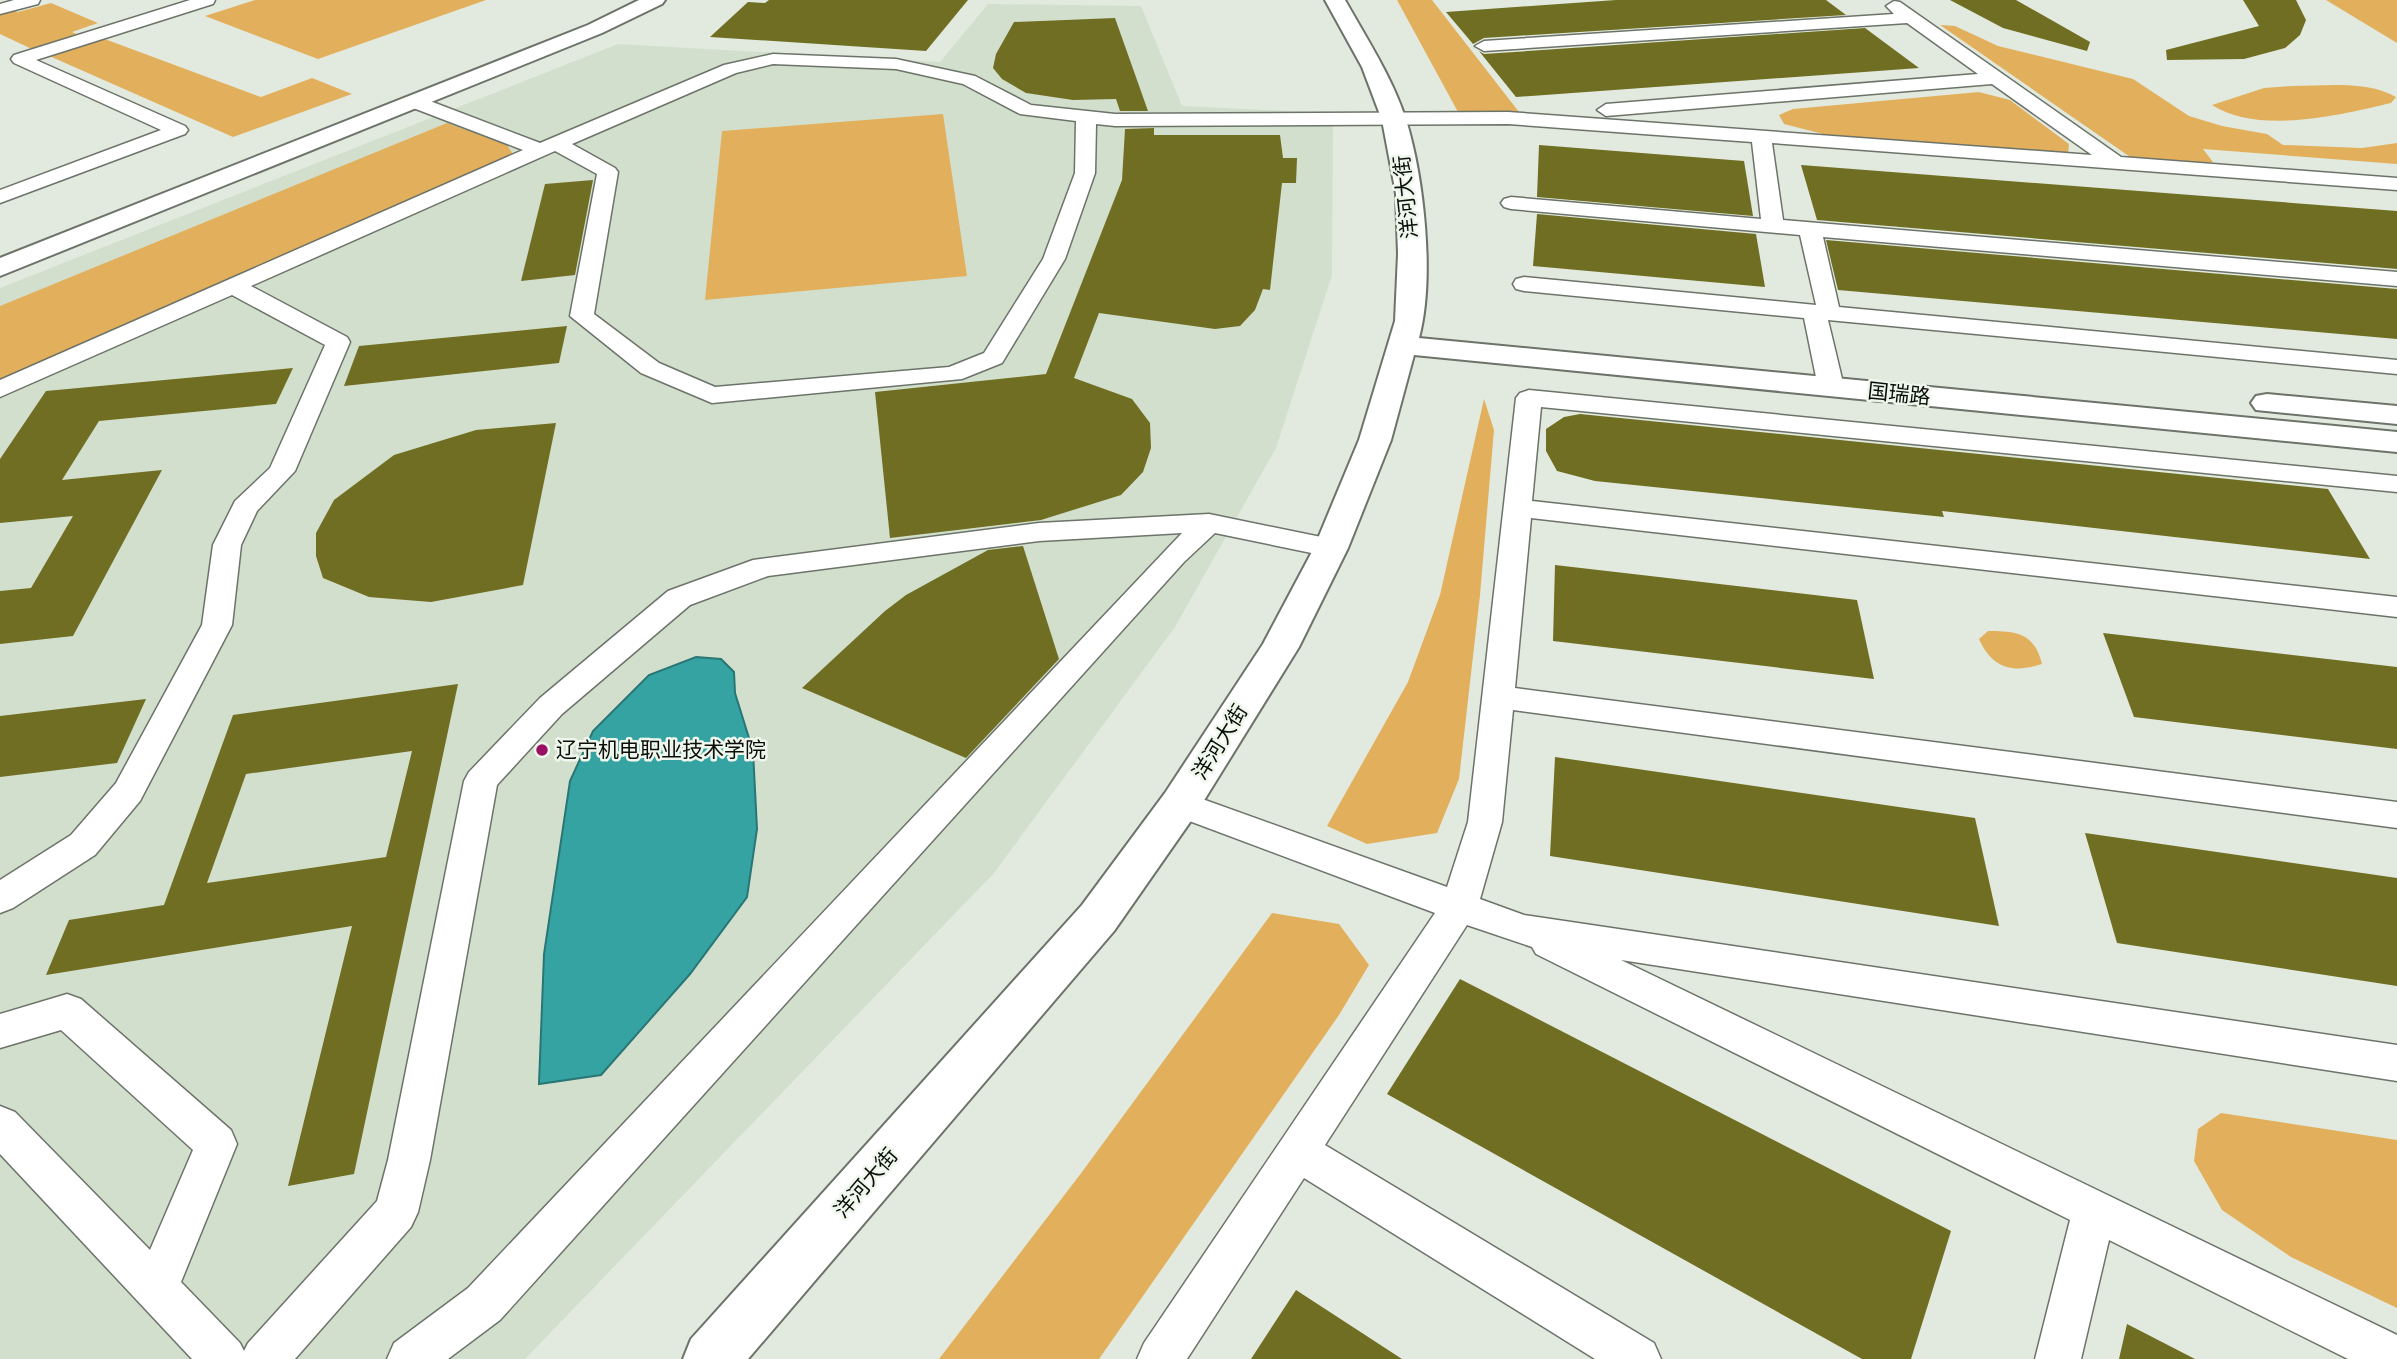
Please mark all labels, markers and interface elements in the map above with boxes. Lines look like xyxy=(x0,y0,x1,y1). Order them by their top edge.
street label: 洋河大街 xyxy=(1390,154,1421,240)
street label: 国瑞路 xyxy=(1867,379,1932,408)
street label: 洋河大街 xyxy=(1188,700,1252,783)
place label: 辽宁机电职业技术学院 xyxy=(556,738,766,761)
marker: 辽宁机电职业技术学院 xyxy=(534,742,550,758)
street label: 洋河大街 xyxy=(829,1143,902,1222)

